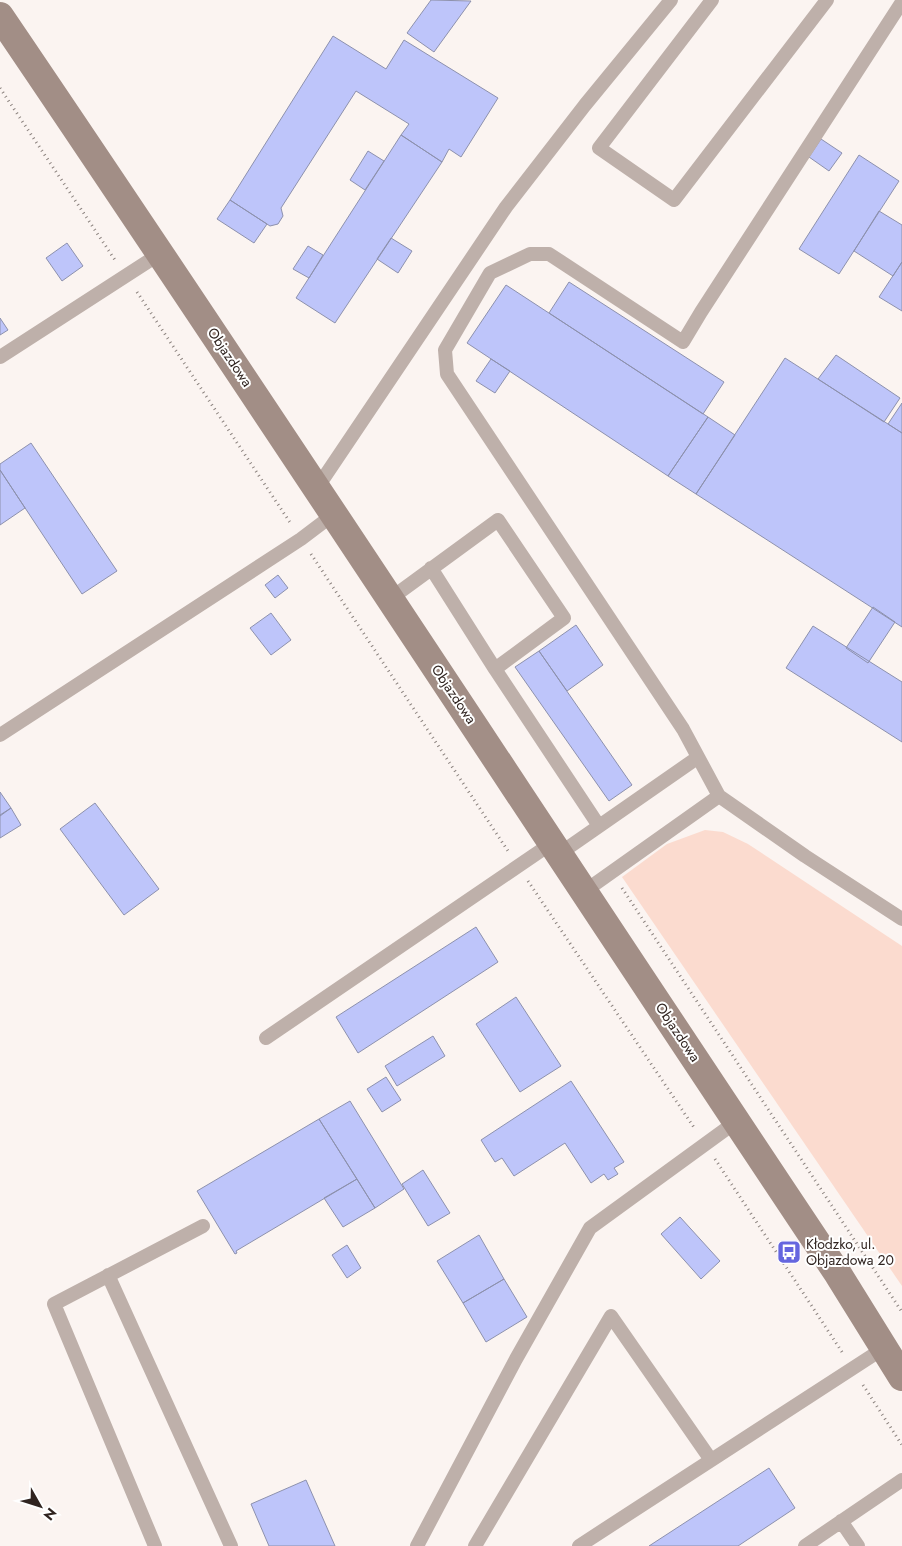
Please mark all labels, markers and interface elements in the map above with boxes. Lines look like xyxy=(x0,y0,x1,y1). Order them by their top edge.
street label: Objazdowa xyxy=(203,323,257,391)
street label: Objazdowa xyxy=(427,660,481,728)
street label: Objazdowa xyxy=(651,998,705,1066)
place label: Kłodzko, ul. Objazdowa 20 xyxy=(806,1234,894,1270)
bus stop icon: Kłodzko, ul. Objazdowa 20 xyxy=(776,1239,802,1265)
north arrow xyxy=(15,1481,65,1531)
text: N xyxy=(39,1504,61,1525)

